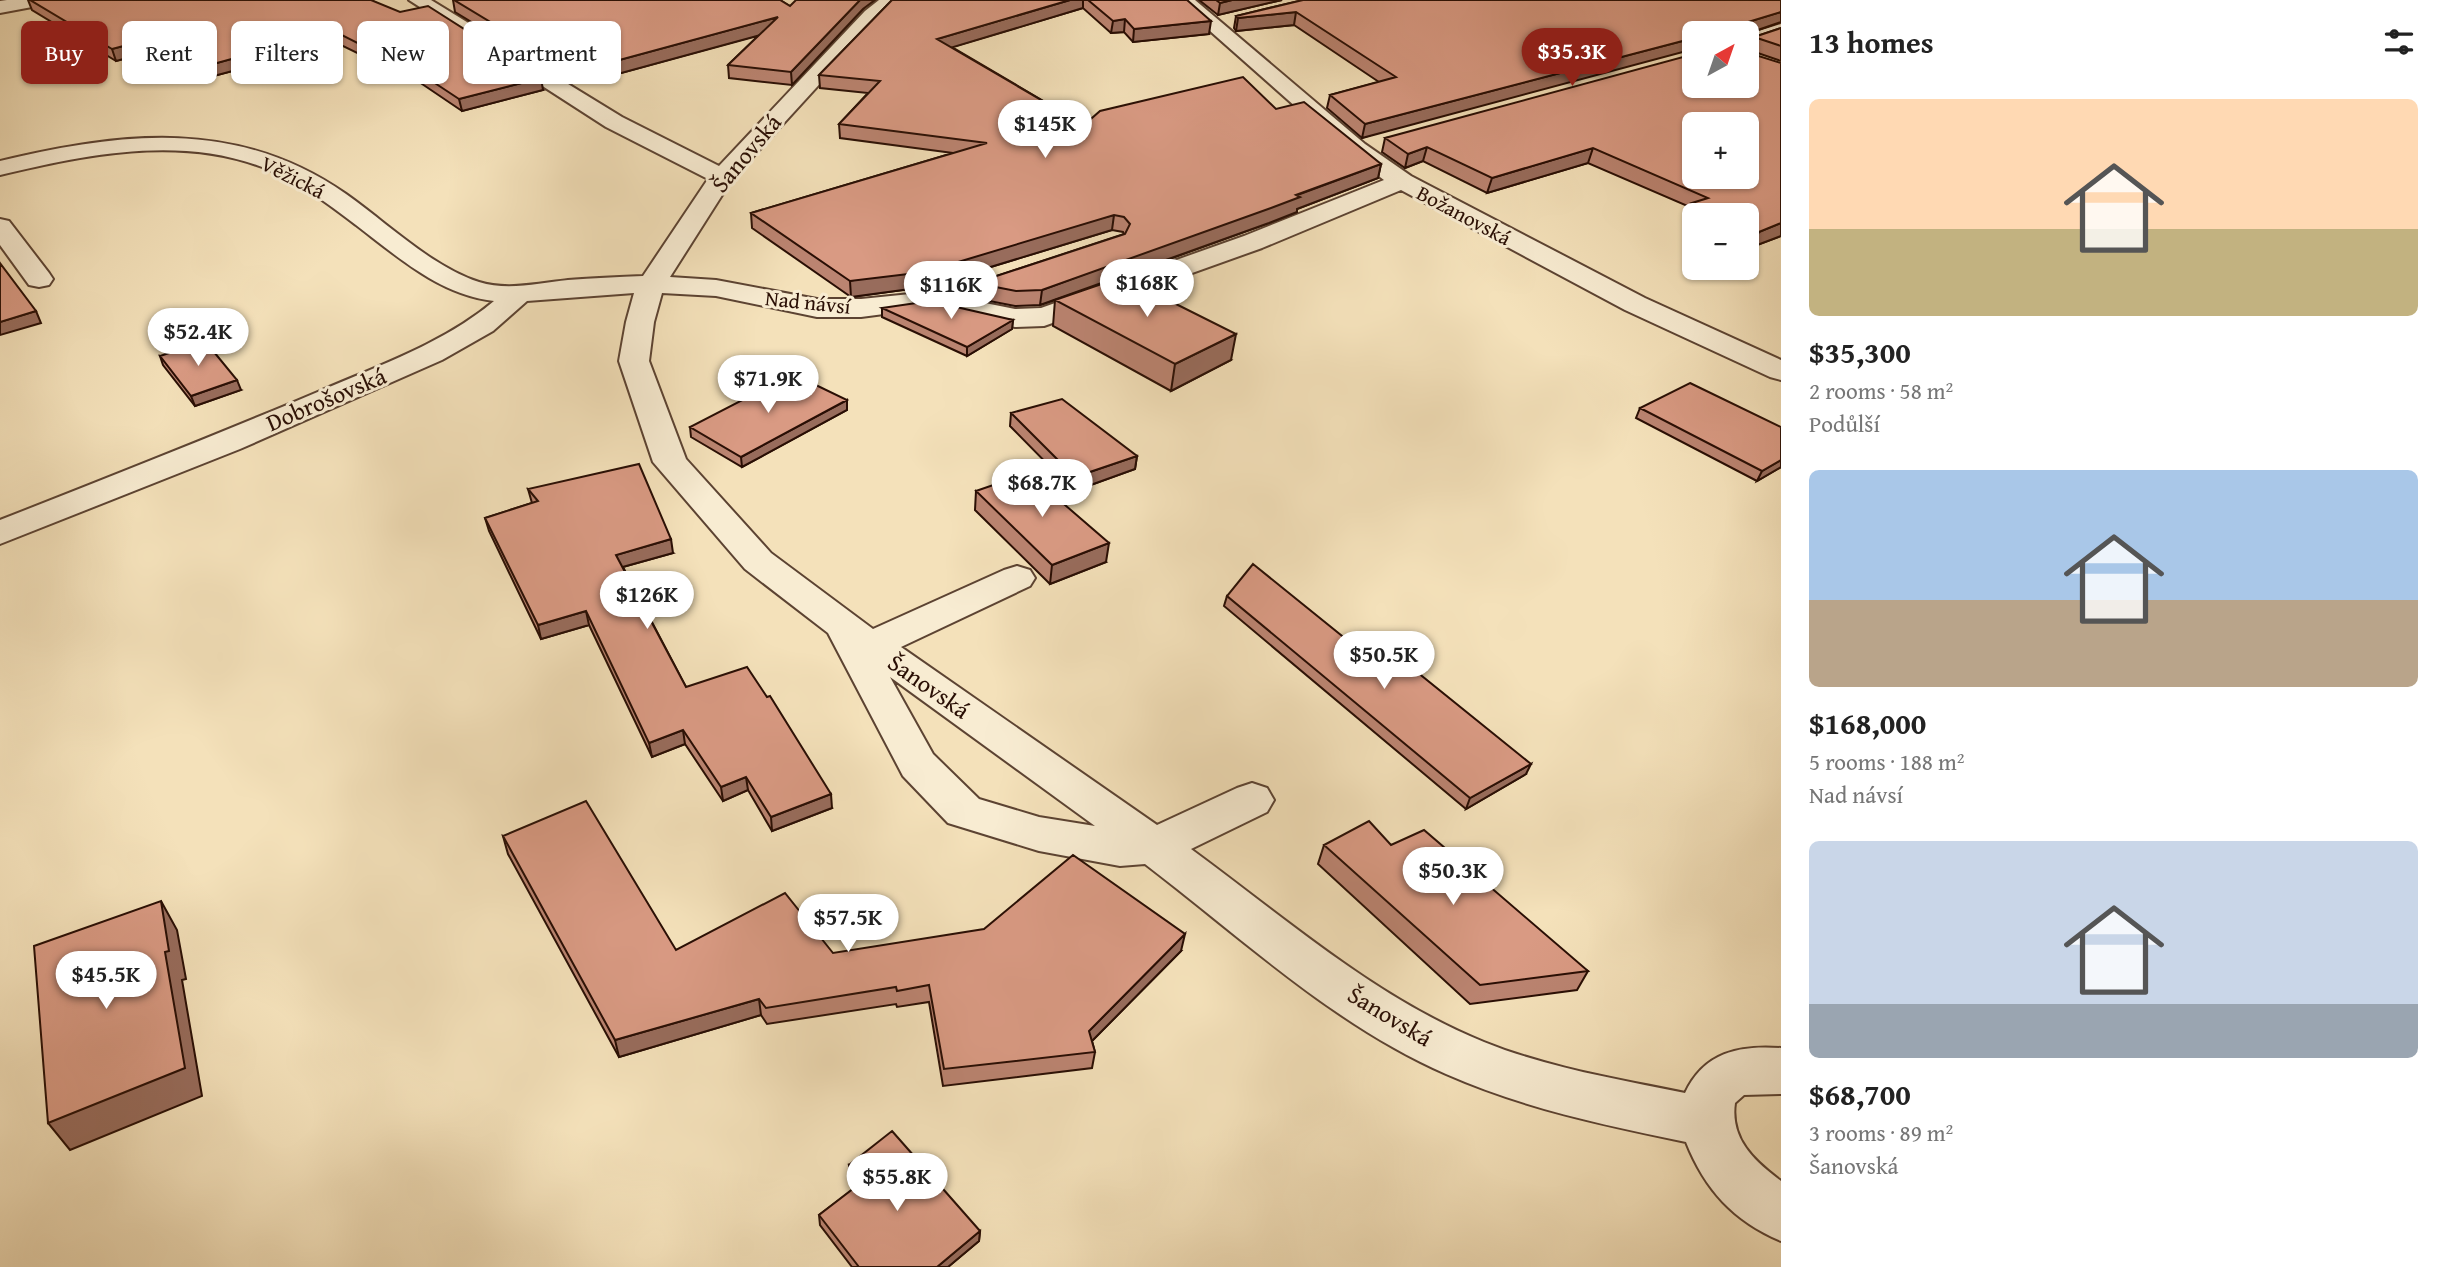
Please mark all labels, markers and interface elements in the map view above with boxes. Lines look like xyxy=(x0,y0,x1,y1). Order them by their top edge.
text: 13 homes xyxy=(1809,20,1934,64)
chip: Buy xyxy=(21,21,108,84)
chip: Rent xyxy=(122,21,217,84)
chip: Filters xyxy=(231,21,343,84)
chip: New xyxy=(357,21,449,84)
chip: Apartment xyxy=(463,21,621,84)
north arrow xyxy=(1682,21,1759,98)
map controls xyxy=(1682,21,1759,280)
icon: filters xyxy=(2380,23,2418,61)
pin: $35.3K xyxy=(1515,28,1629,88)
text: $35.3K xyxy=(1538,34,1606,67)
pin: $145K xyxy=(996,100,1094,160)
street label: Šanovská xyxy=(703,106,790,200)
text: $145K xyxy=(1014,106,1076,139)
button: + xyxy=(1682,112,1759,189)
icon: home xyxy=(2051,145,2177,271)
street label: Věžická xyxy=(256,148,331,206)
street label: Božanovská xyxy=(1411,177,1517,253)
button: − xyxy=(1682,203,1759,280)
pin: $168K xyxy=(1098,260,1196,319)
pin: $116K xyxy=(902,262,1000,321)
text: $168K xyxy=(1116,265,1178,298)
text: $116K xyxy=(920,267,982,300)
street label: Nad návsí xyxy=(764,282,853,322)
pin: $52.4K xyxy=(141,308,255,368)
text: $52.4K xyxy=(164,314,232,347)
text: $35,300 xyxy=(1809,330,1911,374)
pin: $71.9K xyxy=(711,356,825,415)
street label: Dobrošovská xyxy=(261,358,392,440)
text: $71.9K xyxy=(734,361,802,394)
text: 2 rooms · 58 m² xyxy=(1809,374,1953,407)
text: Podůlší xyxy=(1809,407,1880,440)
pin: $68.7K xyxy=(985,460,1099,519)
text: $68.7K xyxy=(1008,465,1076,498)
icon: home xyxy=(2051,516,2177,642)
pin: $126K xyxy=(598,572,696,631)
text: $126K xyxy=(616,577,678,610)
pin: $50.5K xyxy=(1327,632,1441,691)
text: $50.5K xyxy=(1350,637,1418,670)
street label: Šanovská xyxy=(881,645,978,727)
text: $168,000 xyxy=(1809,701,1926,745)
text: 5 rooms · 188 m² xyxy=(1809,745,1964,778)
text: Nad návsí xyxy=(1809,778,1903,811)
pin: $50.3K xyxy=(1396,848,1510,907)
text: $50.3K xyxy=(1419,853,1487,886)
icon: home xyxy=(2051,887,2177,1013)
pin: $57.5K xyxy=(791,894,905,954)
text: $57.5K xyxy=(814,900,882,933)
pin: $45.5K xyxy=(49,951,163,1011)
text: $45.5K xyxy=(72,957,140,990)
street label: Šanovská xyxy=(1341,977,1440,1055)
text: $68,700 xyxy=(1809,1072,1911,1116)
text: 3 rooms · 89 m² xyxy=(1809,1116,1953,1149)
text: Šanovská xyxy=(1809,1149,1898,1182)
pin: $55.8K xyxy=(840,1154,954,1213)
text: $55.8K xyxy=(863,1159,931,1192)

